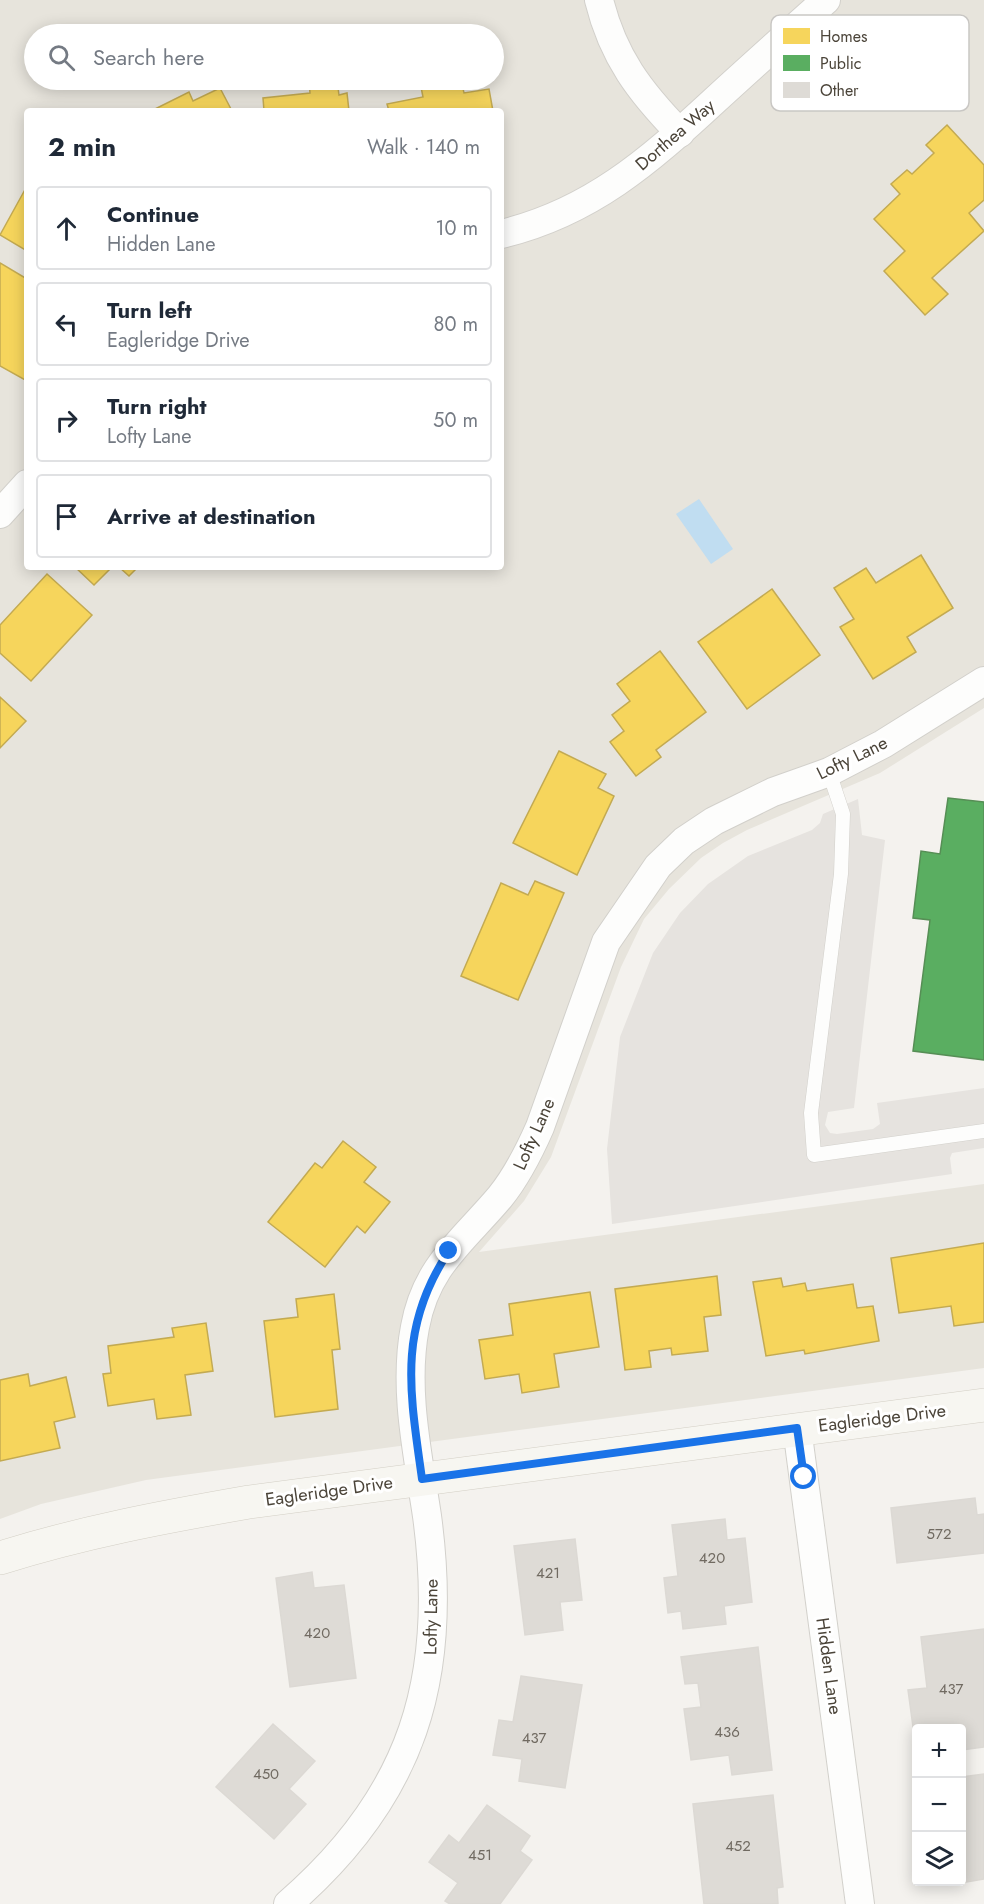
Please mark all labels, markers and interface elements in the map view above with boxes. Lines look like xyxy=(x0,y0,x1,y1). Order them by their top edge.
legend xyxy=(771,15,969,111)
search box xyxy=(24,24,504,90)
text: Homes xyxy=(820,25,867,48)
icon: search xyxy=(45,41,78,74)
text: Search here xyxy=(93,41,204,73)
text: Public xyxy=(820,52,861,75)
text: Other xyxy=(820,79,859,102)
street label: Dorthea Way xyxy=(630,93,721,177)
text: 2 min xyxy=(48,128,116,166)
text: Walk · 140 m xyxy=(367,133,480,162)
text: Continue xyxy=(107,198,199,230)
icon: ahead xyxy=(50,212,83,245)
text: 10 m xyxy=(435,214,478,243)
text: Hidden Lane xyxy=(107,230,216,259)
text: Turn left xyxy=(107,294,192,326)
icon: left xyxy=(50,308,83,341)
text: 80 m xyxy=(433,310,478,339)
text: Eagleridge Drive xyxy=(107,326,250,355)
text: Turn right xyxy=(107,390,207,422)
icon: right xyxy=(50,404,83,437)
text: 50 m xyxy=(433,406,478,435)
text: Lofty Lane xyxy=(107,422,192,451)
icon: arrive xyxy=(50,500,83,533)
text: Arrive at destination xyxy=(107,500,316,532)
street label: Lofty Lane xyxy=(812,730,892,786)
street label: Lofty Lane xyxy=(507,1094,561,1174)
route end xyxy=(435,1237,461,1263)
street label: Eagleridge Drive xyxy=(817,1397,947,1439)
route start xyxy=(790,1463,816,1489)
street label: Eagleridge Drive xyxy=(264,1469,394,1513)
house number: 572 xyxy=(927,1523,951,1545)
house number: 420 xyxy=(699,1547,725,1569)
house number: 421 xyxy=(536,1562,560,1584)
street label: Lofty Lane xyxy=(417,1579,445,1655)
street label: Hidden Lane xyxy=(809,1616,849,1716)
house number: 420 xyxy=(304,1622,330,1644)
house number: 437 xyxy=(939,1678,963,1700)
house number: 436 xyxy=(714,1721,740,1743)
map controls xyxy=(912,1724,966,1886)
button: + xyxy=(912,1724,966,1778)
house number: 437 xyxy=(522,1727,546,1749)
house number: 450 xyxy=(253,1763,279,1785)
button: − xyxy=(912,1778,966,1832)
button: layers xyxy=(912,1832,966,1886)
house number: 452 xyxy=(725,1835,751,1857)
house number: 451 xyxy=(468,1844,492,1866)

